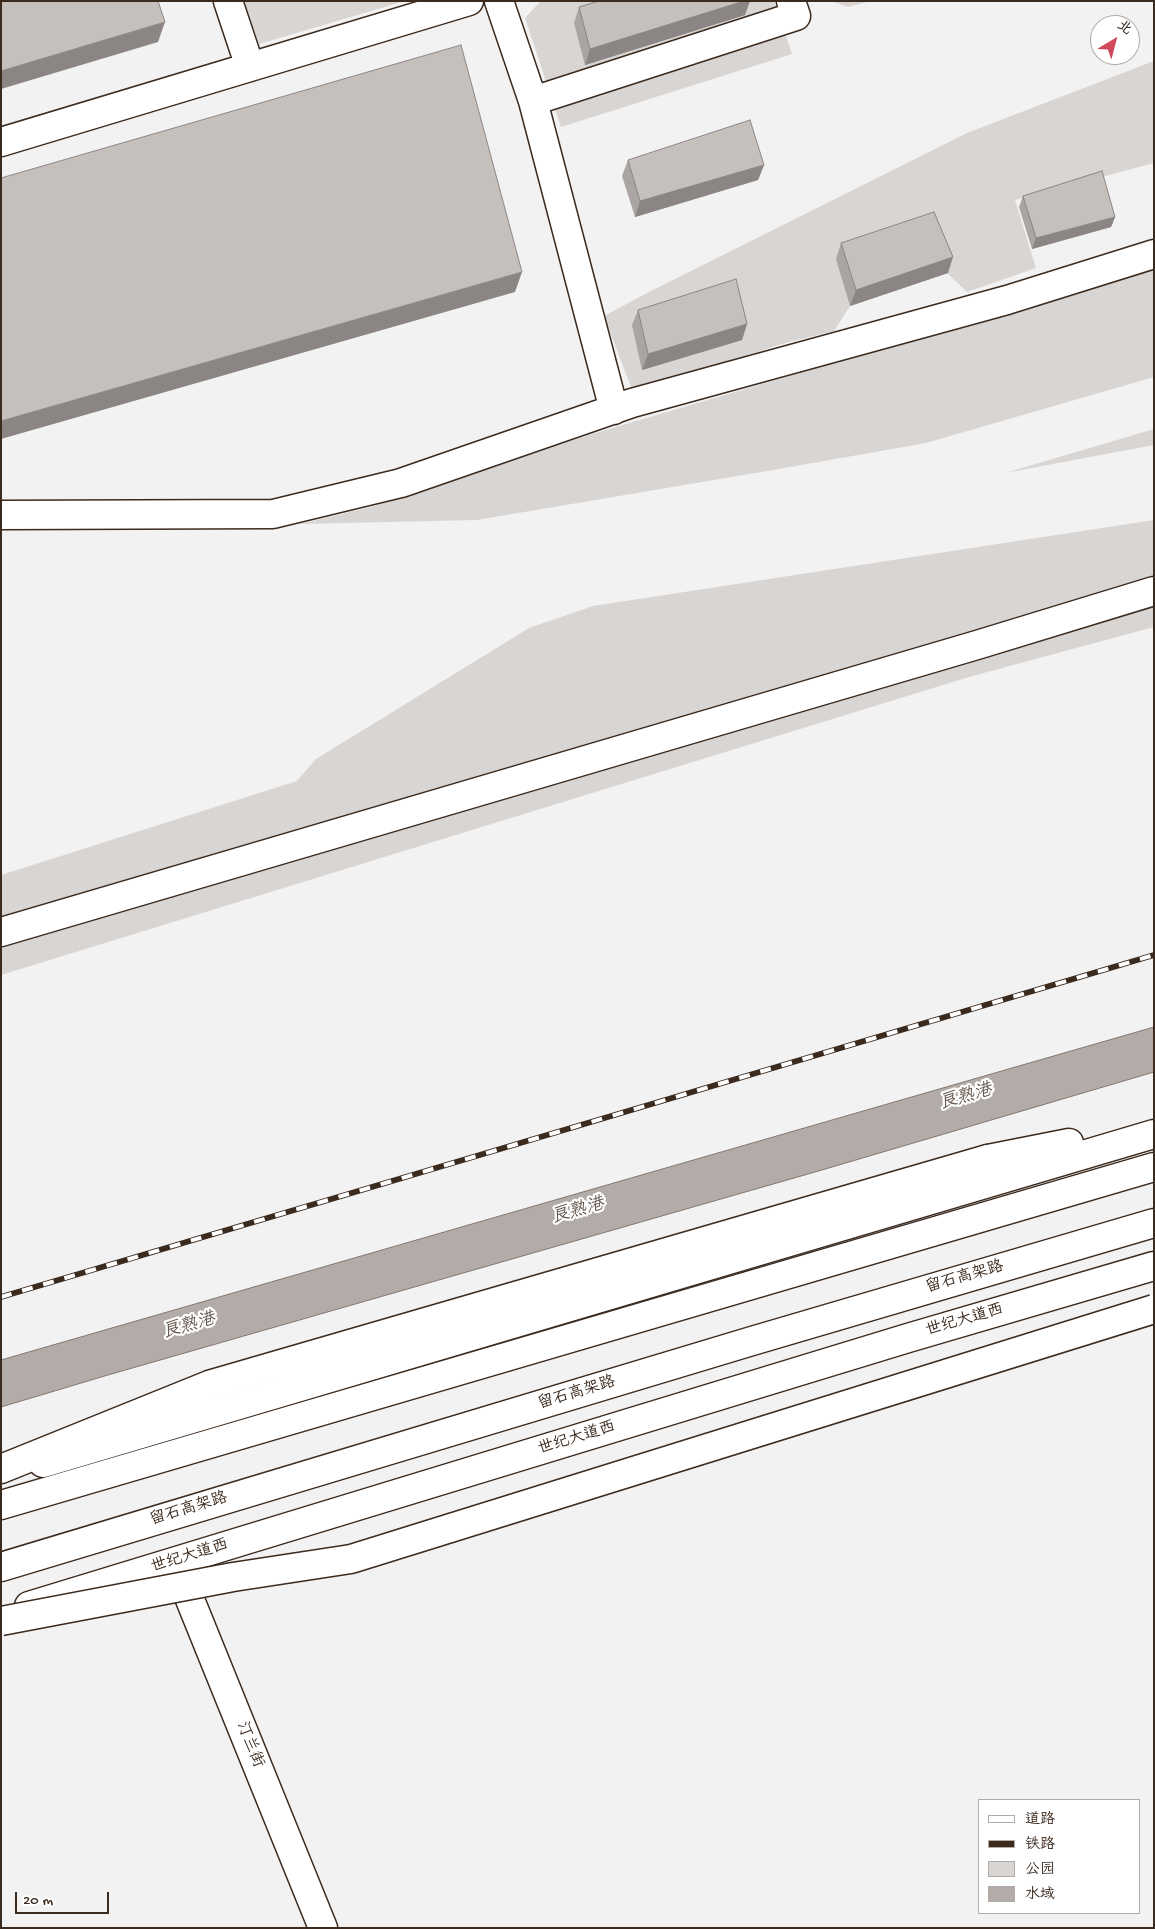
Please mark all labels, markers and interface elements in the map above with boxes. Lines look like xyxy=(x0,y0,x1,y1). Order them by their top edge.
north arrow xyxy=(1090,15,1140,65)
text: 北 xyxy=(1113,17,1134,39)
water label: 良熟港 xyxy=(937,1080,995,1116)
water label: 良熟港 xyxy=(549,1194,607,1230)
street label: 留石高架路 xyxy=(924,1258,1006,1298)
street label: 世纪大道西 xyxy=(924,1301,1006,1341)
water label: 良熟港 xyxy=(160,1309,218,1345)
street label: 留石高架路 xyxy=(536,1373,618,1415)
street label: 世纪大道西 xyxy=(536,1418,618,1460)
street label: 留石高架路 xyxy=(148,1489,230,1531)
street label: 世纪大道西 xyxy=(149,1536,231,1578)
street label: 汀兰街 xyxy=(231,1719,267,1771)
legend xyxy=(978,1799,1140,1914)
text: 道路 xyxy=(1025,1811,1055,1829)
text: 铁路 xyxy=(1025,1836,1055,1854)
text: 公园 xyxy=(1025,1861,1055,1879)
scale bar xyxy=(18,1882,111,1914)
text: 水域 xyxy=(1025,1886,1055,1904)
text: 20 m xyxy=(23,1892,53,1910)

